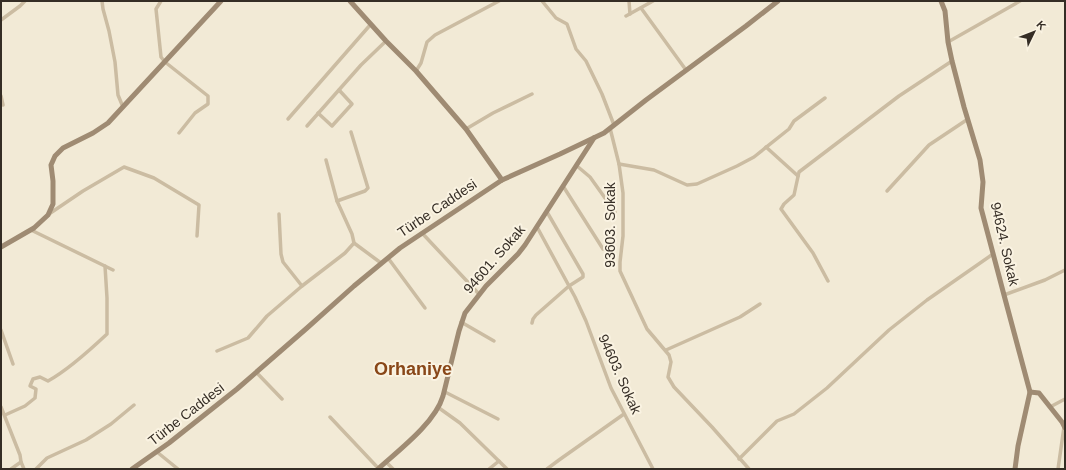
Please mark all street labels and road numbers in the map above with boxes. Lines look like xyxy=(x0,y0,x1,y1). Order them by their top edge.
street label: Türbe Caddesi xyxy=(394,176,480,240)
street label: 93603. Sokak xyxy=(602,181,618,268)
street label: 94624. Sokak xyxy=(988,200,1023,288)
street label: 94601. Sokak xyxy=(460,221,529,297)
street label: 94603. Sokak xyxy=(595,332,645,417)
street label: Türbe Caddesi xyxy=(145,379,227,449)

